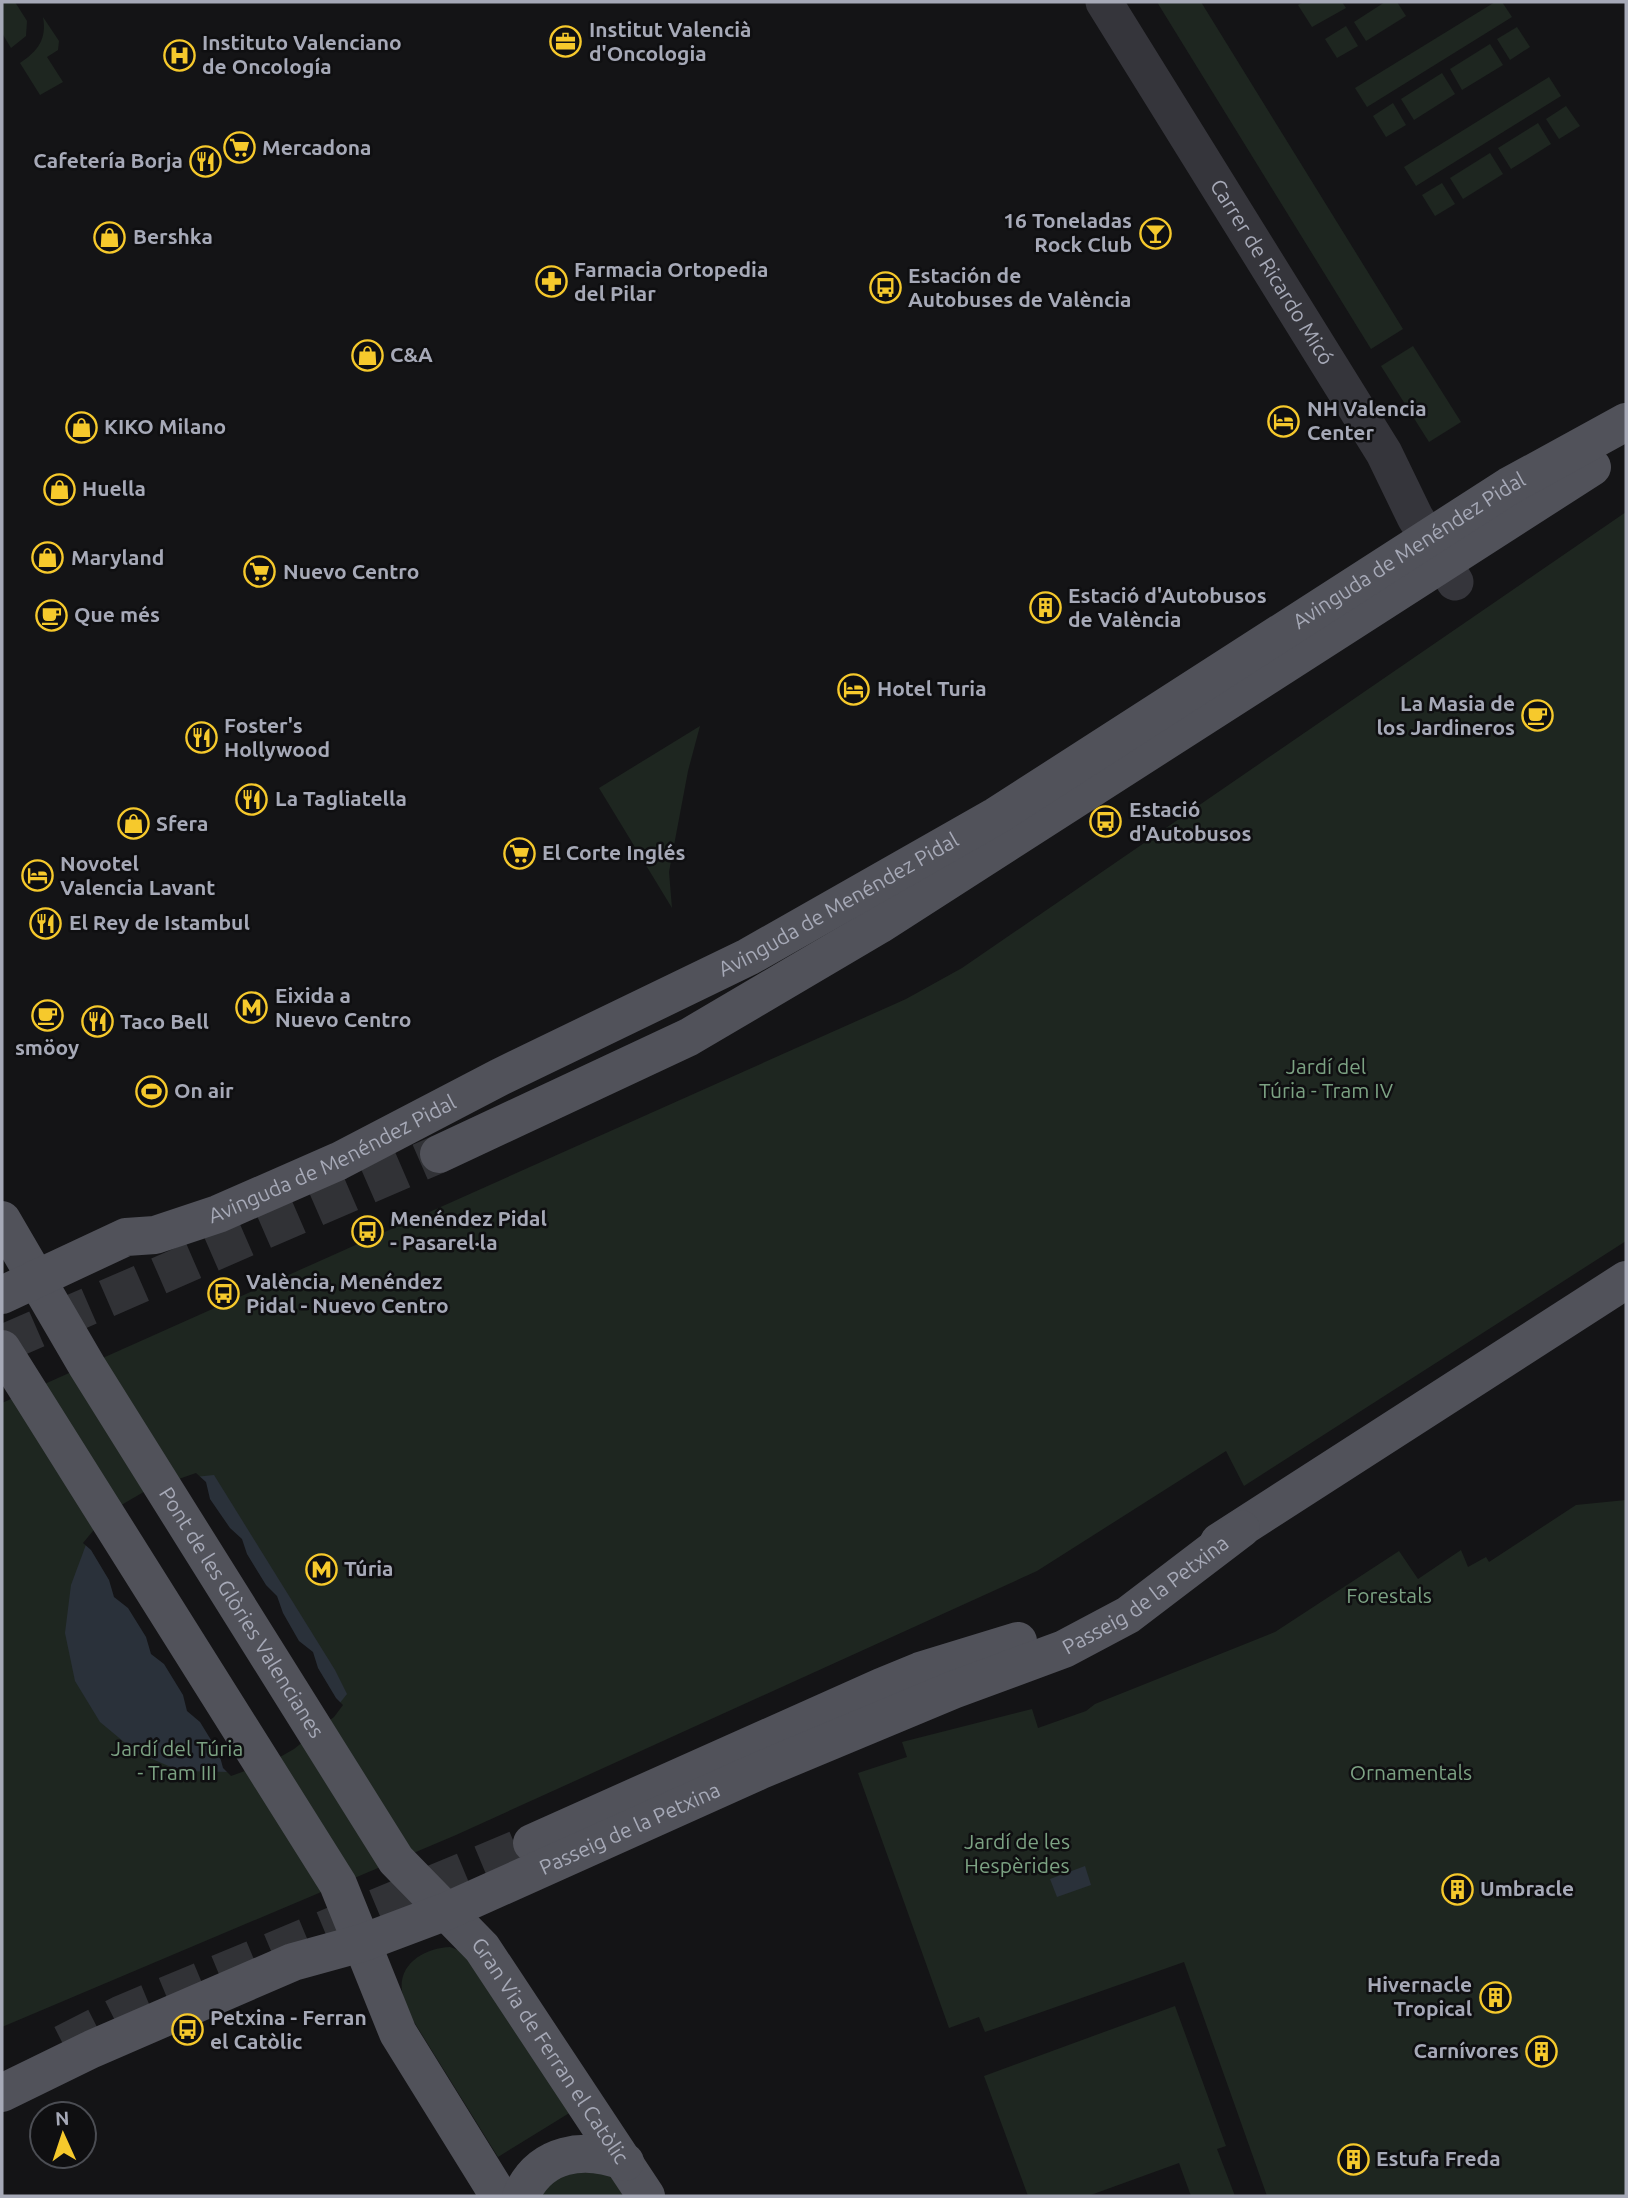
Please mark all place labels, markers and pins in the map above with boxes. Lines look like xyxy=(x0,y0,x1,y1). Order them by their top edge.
place label: Institut Valencià d'Oncologia xyxy=(589,17,751,65)
office icon: Institut Valencià d'Oncologia xyxy=(549,25,583,59)
place label: Instituto Valenciano de Oncología xyxy=(202,30,402,78)
hospital icon: Instituto Valenciano de Oncología xyxy=(162,38,196,72)
supermarket icon: Mercadona xyxy=(222,131,256,165)
place label: Mercadona xyxy=(262,135,371,159)
restaurant icon: Cafetería Borja xyxy=(189,144,223,178)
place label: Cafetería Borja xyxy=(33,148,183,172)
place label: 16 Toneladas Rock Club xyxy=(1003,208,1132,256)
bar icon: 16 Toneladas Rock Club xyxy=(1138,216,1172,250)
shop icon: Bershka xyxy=(93,220,127,254)
place label: Bershka xyxy=(133,224,213,248)
place label: Farmacia Ortopedia del Pilar xyxy=(574,257,768,305)
place label: Estación de Autobuses de València xyxy=(908,263,1132,311)
pharmacy icon: Farmacia Ortopedia del Pilar xyxy=(534,265,568,299)
bus stop icon: Estación de Autobuses de València xyxy=(868,271,902,305)
shop icon: C&A xyxy=(350,338,384,372)
place label: C&A xyxy=(390,342,433,366)
place label: NH Valencia Center xyxy=(1307,396,1427,444)
hotel icon: NH Valencia Center xyxy=(1267,404,1301,438)
shop icon: KIKO Milano xyxy=(64,410,98,444)
place label: KIKO Milano xyxy=(104,414,226,438)
shop icon: Huella xyxy=(42,472,76,506)
place label: Huella xyxy=(82,476,146,500)
shop icon: Maryland xyxy=(31,541,65,575)
place label: Maryland xyxy=(71,545,164,569)
supermarket icon: Nuevo Centro xyxy=(243,555,277,589)
place label: Nuevo Centro xyxy=(283,559,419,583)
place label: Estació d'Autobusos de València xyxy=(1068,583,1267,631)
building icon: Estació d'Autobusos de València xyxy=(1028,591,1062,625)
cafe icon: Que més xyxy=(34,598,68,632)
place label: Que més xyxy=(74,602,160,626)
hotel icon: Hotel Turia xyxy=(837,672,871,706)
place label: Hotel Turia xyxy=(877,676,987,700)
place label: La Masia de los Jardineros xyxy=(1376,691,1515,739)
cafe icon: La Masia de los Jardineros xyxy=(1521,699,1555,733)
place label: Foster's Hollywood xyxy=(224,713,330,761)
restaurant icon: Foster's Hollywood xyxy=(184,721,218,755)
restaurant icon: La Tagliatella xyxy=(235,782,269,816)
place label: La Tagliatella xyxy=(275,786,407,810)
place label: Estació d'Autobusos xyxy=(1129,797,1251,845)
bus stop icon: Estació d'Autobusos xyxy=(1089,805,1123,839)
shop icon: Sfera xyxy=(116,807,150,841)
place label: Sfera xyxy=(156,811,208,835)
supermarket icon: El Corte Inglés xyxy=(502,836,536,870)
place label: El Corte Inglés xyxy=(542,840,686,864)
place label: Novotel Valencia Lavant xyxy=(60,851,215,899)
hotel icon: Novotel Valencia Lavant xyxy=(20,859,54,893)
restaurant icon: El Rey de Istambul xyxy=(29,906,63,940)
place label: El Rey de Istambul xyxy=(69,910,250,934)
place label: Eixida a Nuevo Centro xyxy=(275,983,411,1031)
metro station icon: Eixida a Nuevo Centro xyxy=(235,991,269,1025)
cafe icon: smöoy xyxy=(30,999,64,1033)
restaurant icon: Taco Bell xyxy=(80,1005,114,1039)
place label: Taco Bell xyxy=(120,1009,209,1033)
place label: smöoy xyxy=(15,1035,79,1059)
sports icon: On air xyxy=(134,1074,168,1108)
place label: On air xyxy=(174,1078,234,1102)
place label: Menéndez Pidal - Pasarel·la xyxy=(390,1206,547,1254)
bus stop icon: Menéndez Pidal - Pasarel·la xyxy=(350,1214,384,1248)
place label: València, Menéndez Pidal - Nuevo Centro xyxy=(246,1269,449,1317)
bus stop icon: València, Menéndez Pidal - Nuevo Centro xyxy=(206,1277,240,1311)
metro station icon: Túria xyxy=(304,1552,338,1586)
place label: Túria xyxy=(344,1556,394,1580)
building icon: Umbracle xyxy=(1440,1872,1474,1906)
place label: Umbracle xyxy=(1480,1876,1574,1900)
place label: Hivernacle Tropical xyxy=(1367,1972,1472,2020)
building icon: Hivernacle Tropical xyxy=(1478,1980,1512,2014)
place label: Petxina - Ferran el Catòlic xyxy=(210,2005,367,2053)
bus stop icon: Petxina - Ferran el Catòlic xyxy=(170,2013,204,2047)
building icon: Carnívores xyxy=(1525,2034,1559,2068)
place label: Carnívores xyxy=(1413,2038,1519,2062)
building icon: Estufa Freda xyxy=(1336,2142,1370,2176)
place label: Estufa Freda xyxy=(1376,2146,1501,2170)

